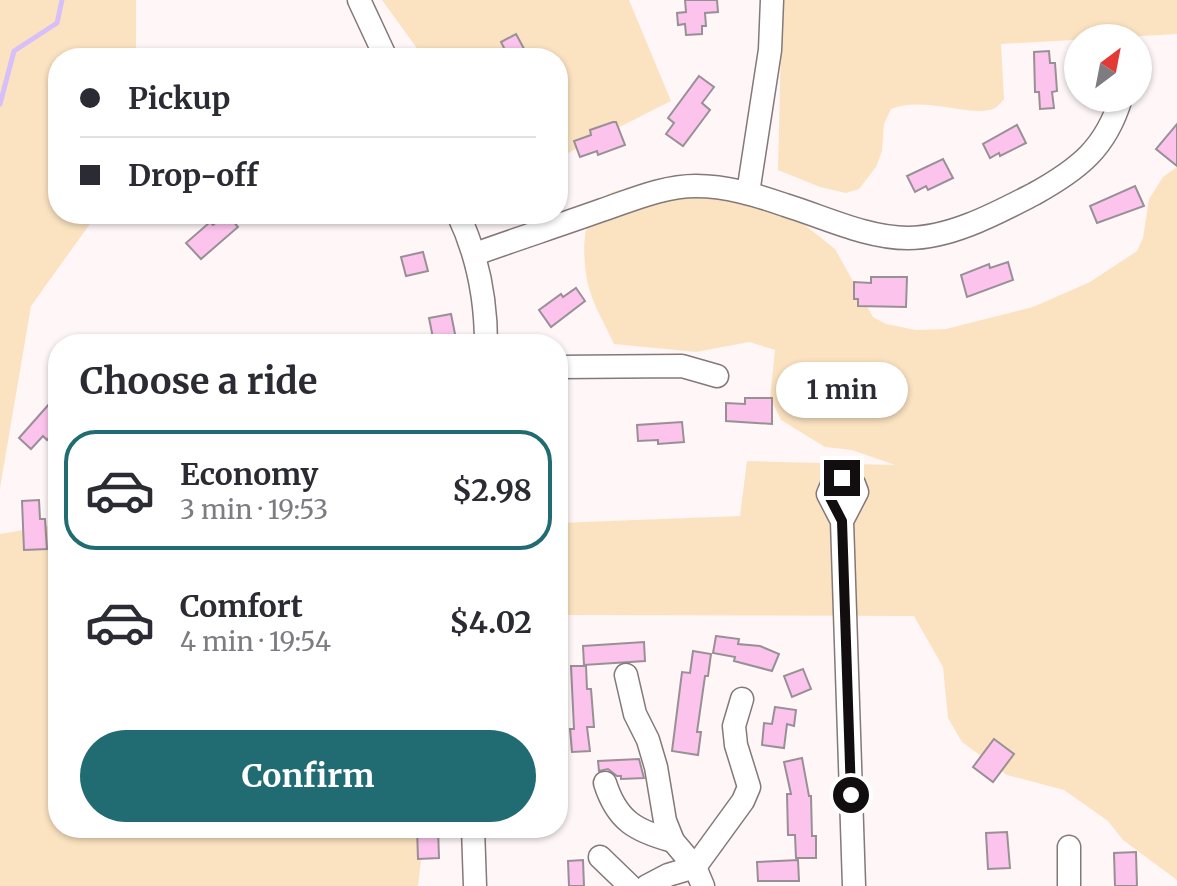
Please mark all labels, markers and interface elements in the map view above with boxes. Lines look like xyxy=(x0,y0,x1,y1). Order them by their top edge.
north arrow xyxy=(1064,24,1152,112)
map controls xyxy=(1064,24,1152,112)
text: Pickup xyxy=(128,79,230,117)
text: Drop-off xyxy=(128,156,258,194)
text: Choose a ride xyxy=(80,359,317,404)
callout: 1 min xyxy=(776,362,908,418)
text: 1 min xyxy=(807,373,877,406)
icon: car xyxy=(84,454,156,526)
text: Economy xyxy=(180,455,318,493)
route end xyxy=(824,460,860,496)
text: $2.98 xyxy=(452,471,532,509)
text: 3 min · 19:53 xyxy=(180,493,328,526)
icon: car xyxy=(84,586,156,658)
text: Comfort xyxy=(180,587,303,625)
text: $4.02 xyxy=(449,603,532,641)
text: 4 min · 19:54 xyxy=(180,625,331,658)
button: Confirm xyxy=(80,730,536,822)
route start xyxy=(833,777,869,813)

